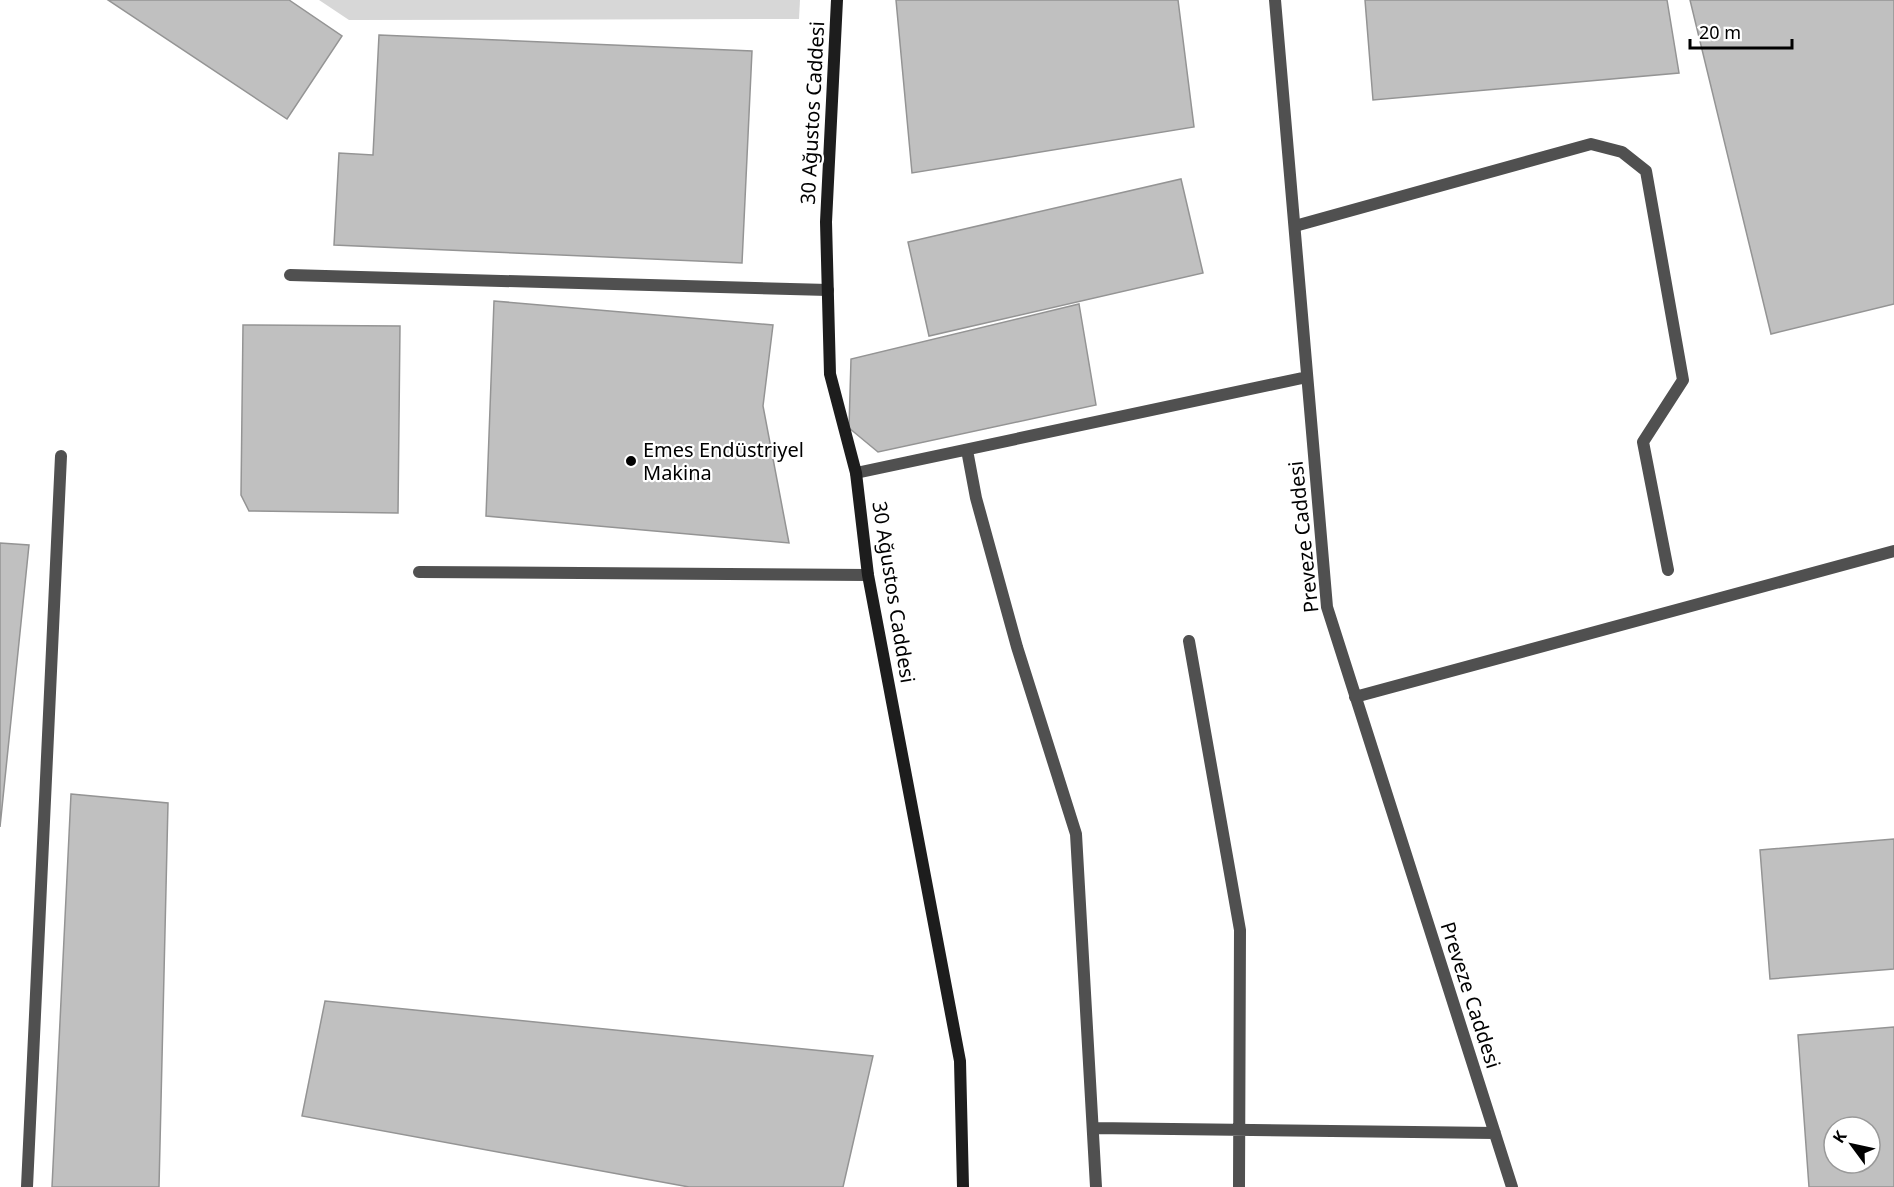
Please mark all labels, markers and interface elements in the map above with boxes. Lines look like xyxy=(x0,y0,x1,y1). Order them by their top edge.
scale bar xyxy=(1690,12,1792,50)
text: 20 m xyxy=(1699,20,1741,44)
street label: 30 Ağustos Caddesi xyxy=(794,21,830,205)
place label: Emes Endüstriyel Makina xyxy=(643,436,804,486)
marker: Emes Endüstriyel Makina xyxy=(624,454,638,468)
street label: Preveze Caddesi xyxy=(1282,460,1324,614)
street label: 30 Ağustos Caddesi xyxy=(866,499,922,685)
street label: Preveze Caddesi xyxy=(1435,918,1507,1072)
north arrow xyxy=(1822,1115,1882,1175)
text: K xyxy=(1827,1126,1852,1147)

